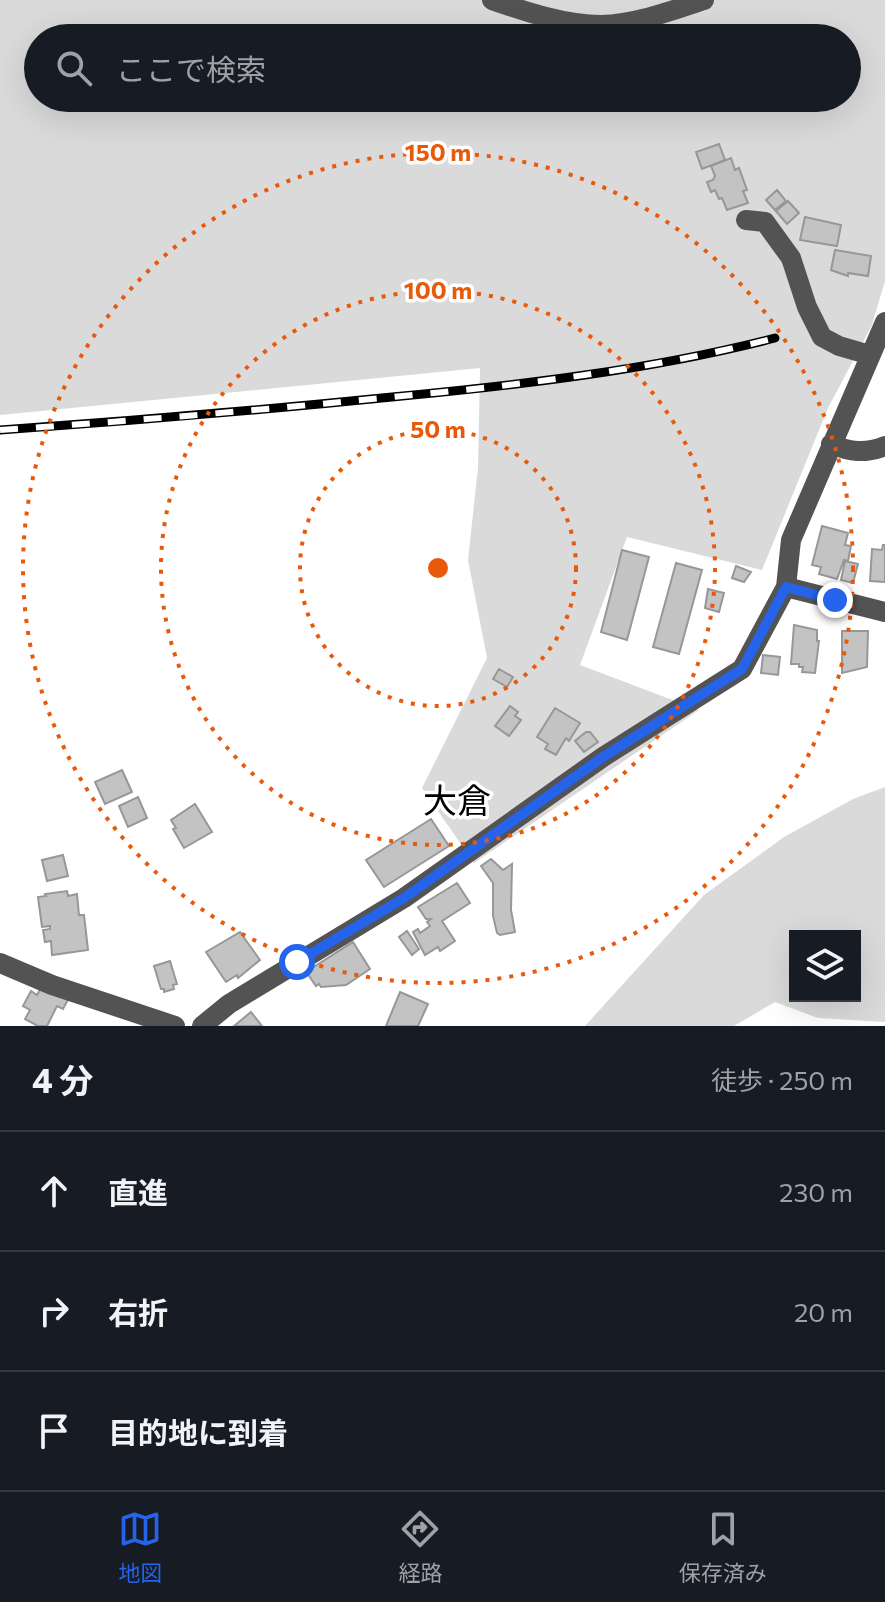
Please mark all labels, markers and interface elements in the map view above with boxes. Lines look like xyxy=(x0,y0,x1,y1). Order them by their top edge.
search box xyxy=(24,24,861,112)
icon: search xyxy=(52,46,96,90)
text: ここで検索 xyxy=(116,50,266,87)
text: 150 m xyxy=(405,137,471,166)
text: 100 m xyxy=(404,275,472,304)
text: 50 m xyxy=(410,414,466,443)
centre of rings xyxy=(424,554,452,582)
route end xyxy=(817,582,853,618)
district label: 大倉 xyxy=(423,778,491,820)
map controls xyxy=(789,930,861,1002)
button: layers xyxy=(789,930,861,1002)
route start xyxy=(279,944,315,980)
text: 4 分 xyxy=(32,1058,93,1100)
text: 徒歩 · 250 m xyxy=(711,1064,853,1095)
icon: ahead xyxy=(32,1169,76,1213)
text: 直進 xyxy=(108,1173,168,1210)
text: 230 m xyxy=(779,1176,853,1207)
icon: right xyxy=(32,1289,76,1333)
text: 右折 xyxy=(108,1293,168,1330)
text: 20 m xyxy=(794,1296,853,1327)
icon: arrive xyxy=(32,1409,76,1453)
text: 目的地に到着 xyxy=(108,1413,288,1450)
tab: 地図 xyxy=(118,1507,162,1587)
tab: 経路 xyxy=(398,1507,443,1587)
tab: 保存済み xyxy=(679,1507,767,1587)

